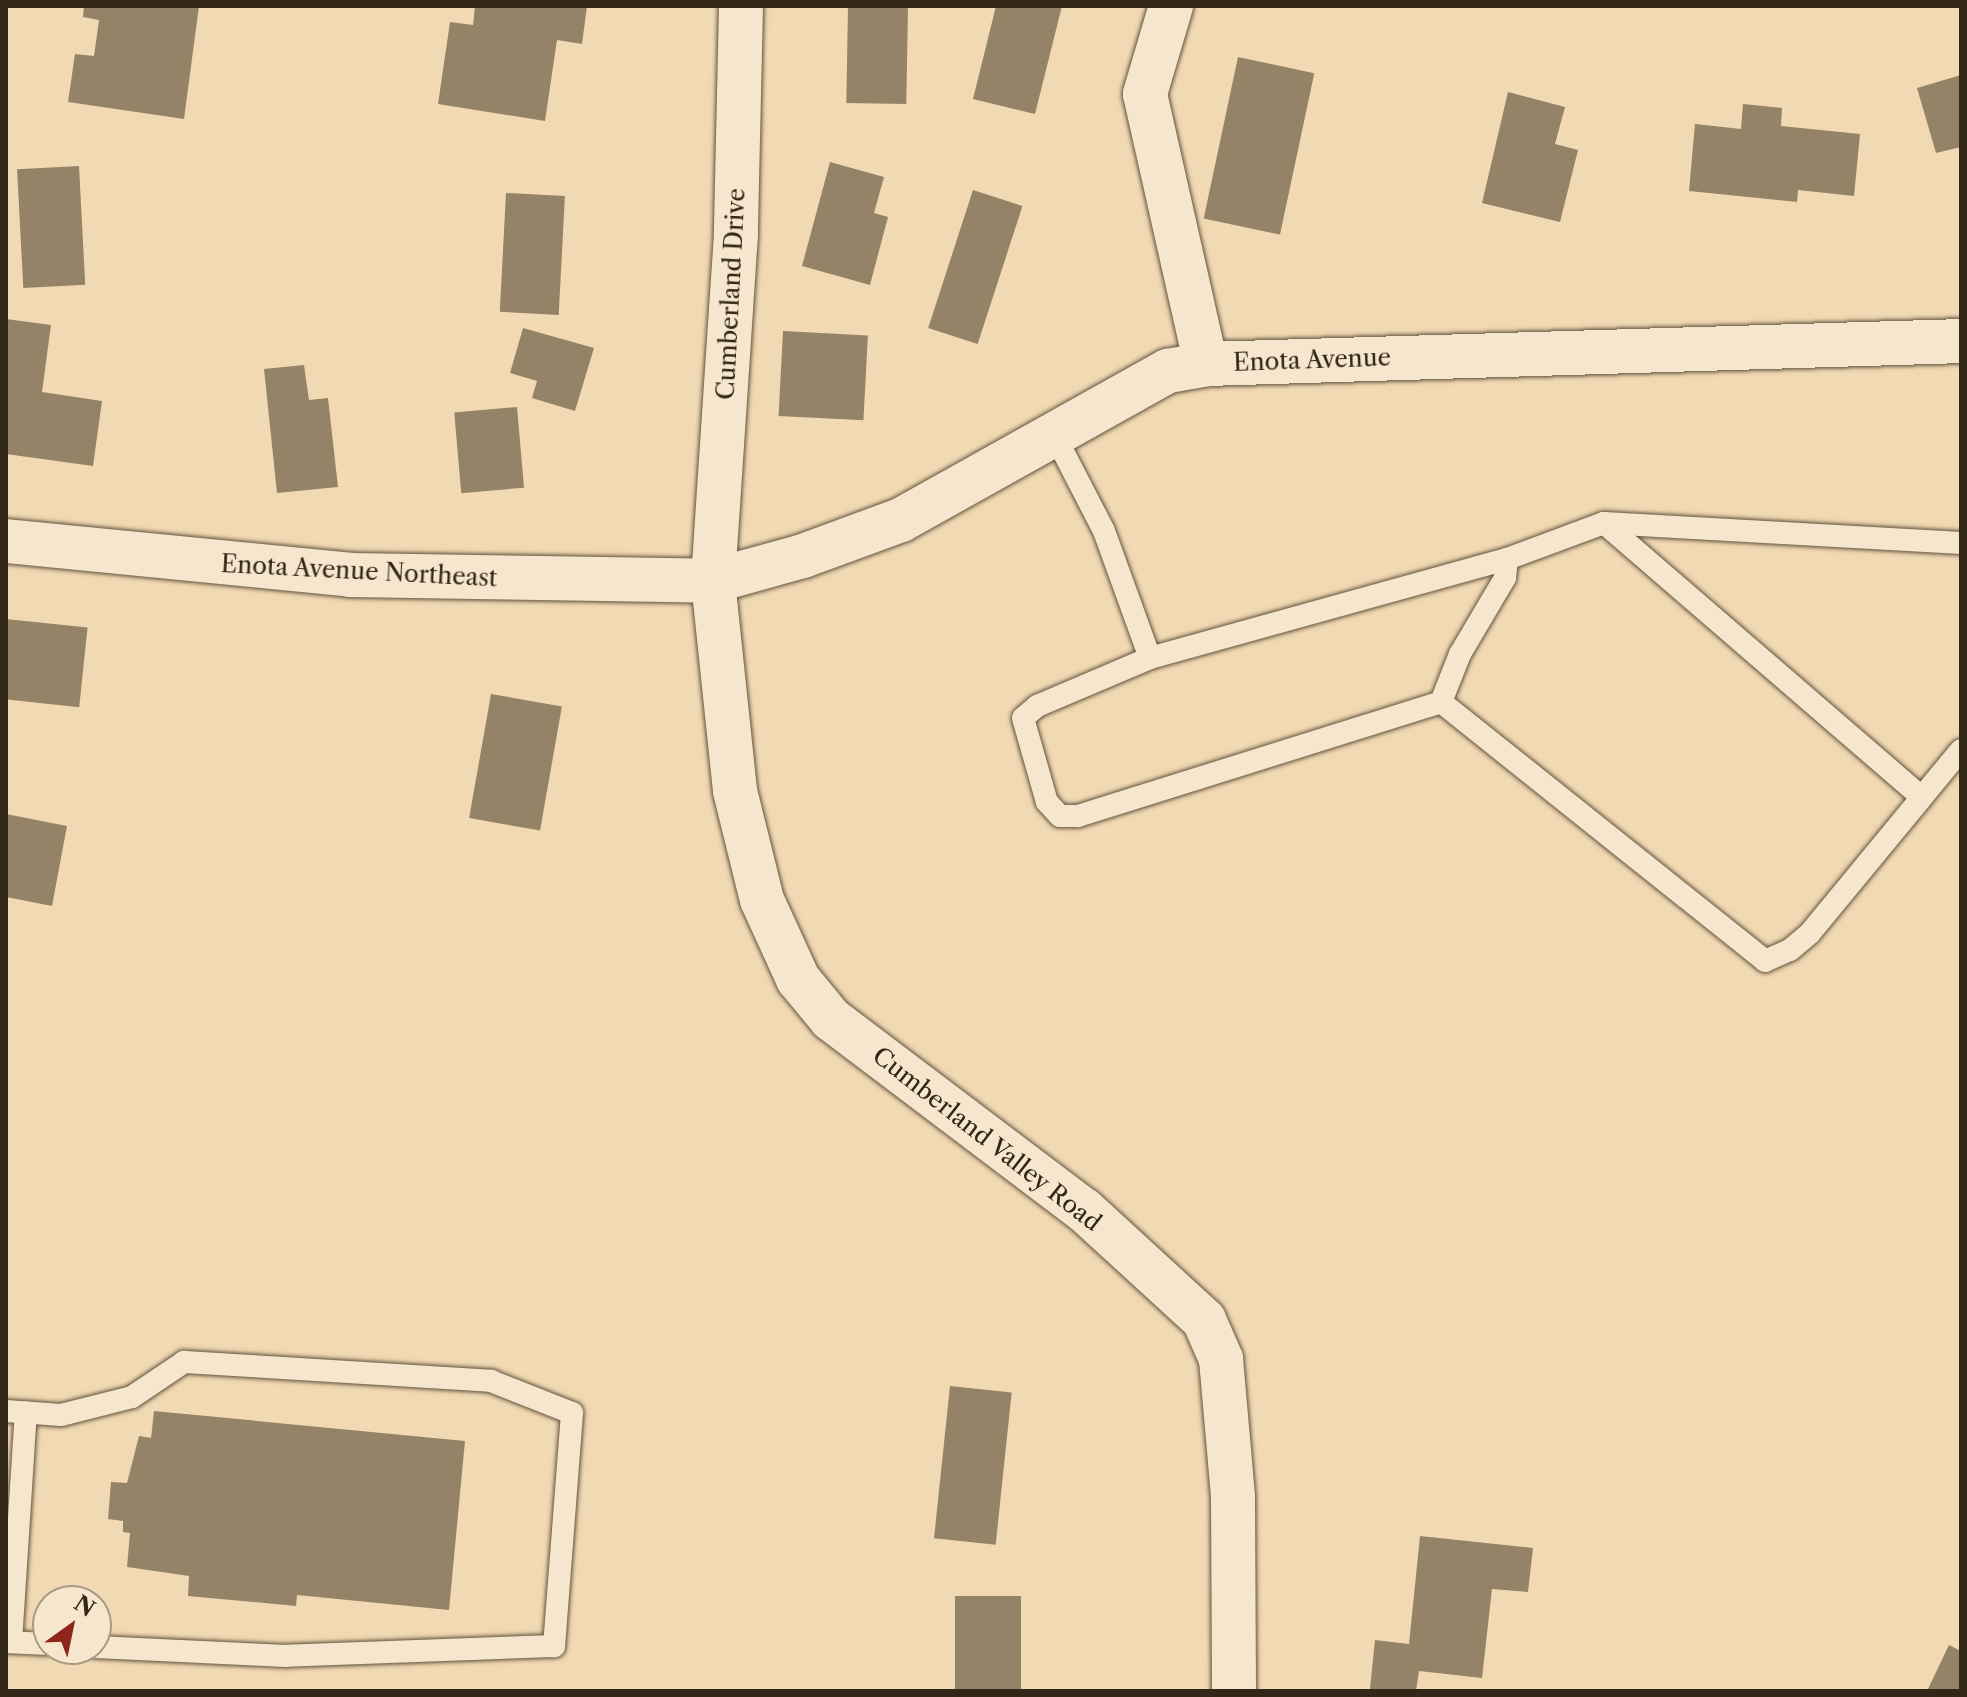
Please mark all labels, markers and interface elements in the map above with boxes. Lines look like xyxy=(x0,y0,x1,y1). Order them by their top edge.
street label: Cumberland Drive xyxy=(711,187,751,401)
street label: Enota Avenue xyxy=(1232,343,1392,377)
street label: Enota Avenue Northeast xyxy=(219,549,499,593)
street label: Cumberland Valley Road xyxy=(866,1040,1108,1238)
north arrow xyxy=(32,1585,112,1665)
text: N xyxy=(69,1590,100,1623)

